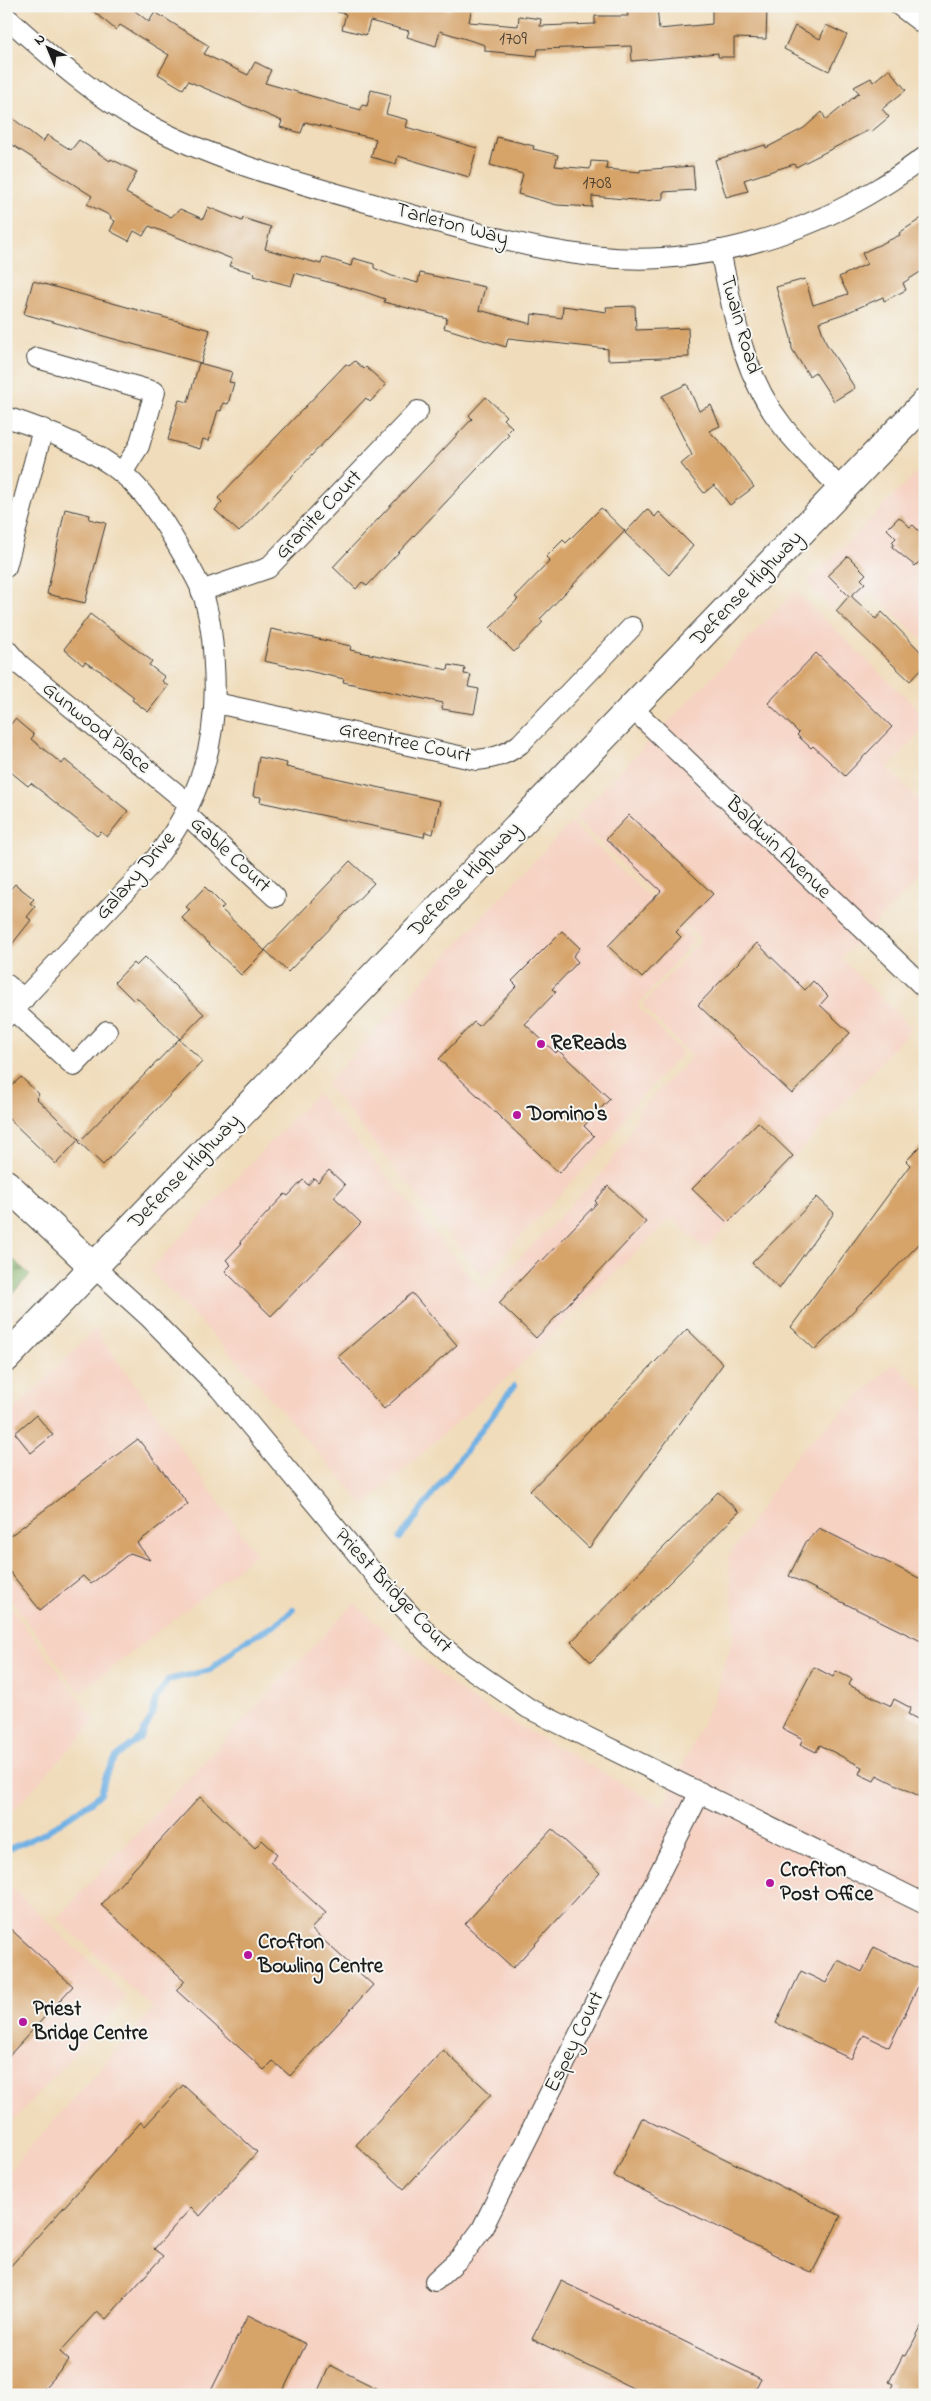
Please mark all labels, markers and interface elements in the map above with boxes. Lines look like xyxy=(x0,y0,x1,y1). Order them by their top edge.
north arrow xyxy=(22,22,72,72)
house number: 1709 xyxy=(499,26,527,53)
text: N xyxy=(29,29,51,51)
house number: 1708 xyxy=(582,170,612,197)
street label: Tarleton Way xyxy=(392,196,512,256)
street label: Twain Road xyxy=(712,272,768,378)
street label: Granite Court xyxy=(268,463,370,567)
street label: Defense Highway xyxy=(683,524,812,656)
street label: Gunwood Place xyxy=(35,675,157,782)
street label: Greentree Court xyxy=(336,714,474,772)
street label: Baldwin Avenue xyxy=(718,789,838,907)
street label: Gable Court xyxy=(183,810,277,900)
street label: Defense Highway xyxy=(401,815,530,947)
street label: Galaxy Drive xyxy=(89,824,185,928)
place label: ReReads xyxy=(551,1029,627,1059)
marker: ReReads xyxy=(535,1038,547,1050)
place label: Domino's xyxy=(526,1100,608,1130)
street label: Defense Highway xyxy=(121,1107,250,1239)
marker: Domino's xyxy=(511,1109,523,1121)
street label: Priest Bridge Court xyxy=(325,1522,459,1662)
place label: Crofton Post Office xyxy=(780,1856,874,1910)
marker: Crofton Post Office xyxy=(764,1877,776,1889)
place label: Crofton Bowling Centre xyxy=(257,1928,384,1984)
marker: Crofton Bowling Centre xyxy=(242,1949,254,1961)
street label: Espey Court xyxy=(538,1986,614,2098)
place label: Priest Bridge Centre xyxy=(32,1995,148,2051)
marker: Priest Bridge Centre xyxy=(17,2016,29,2028)

